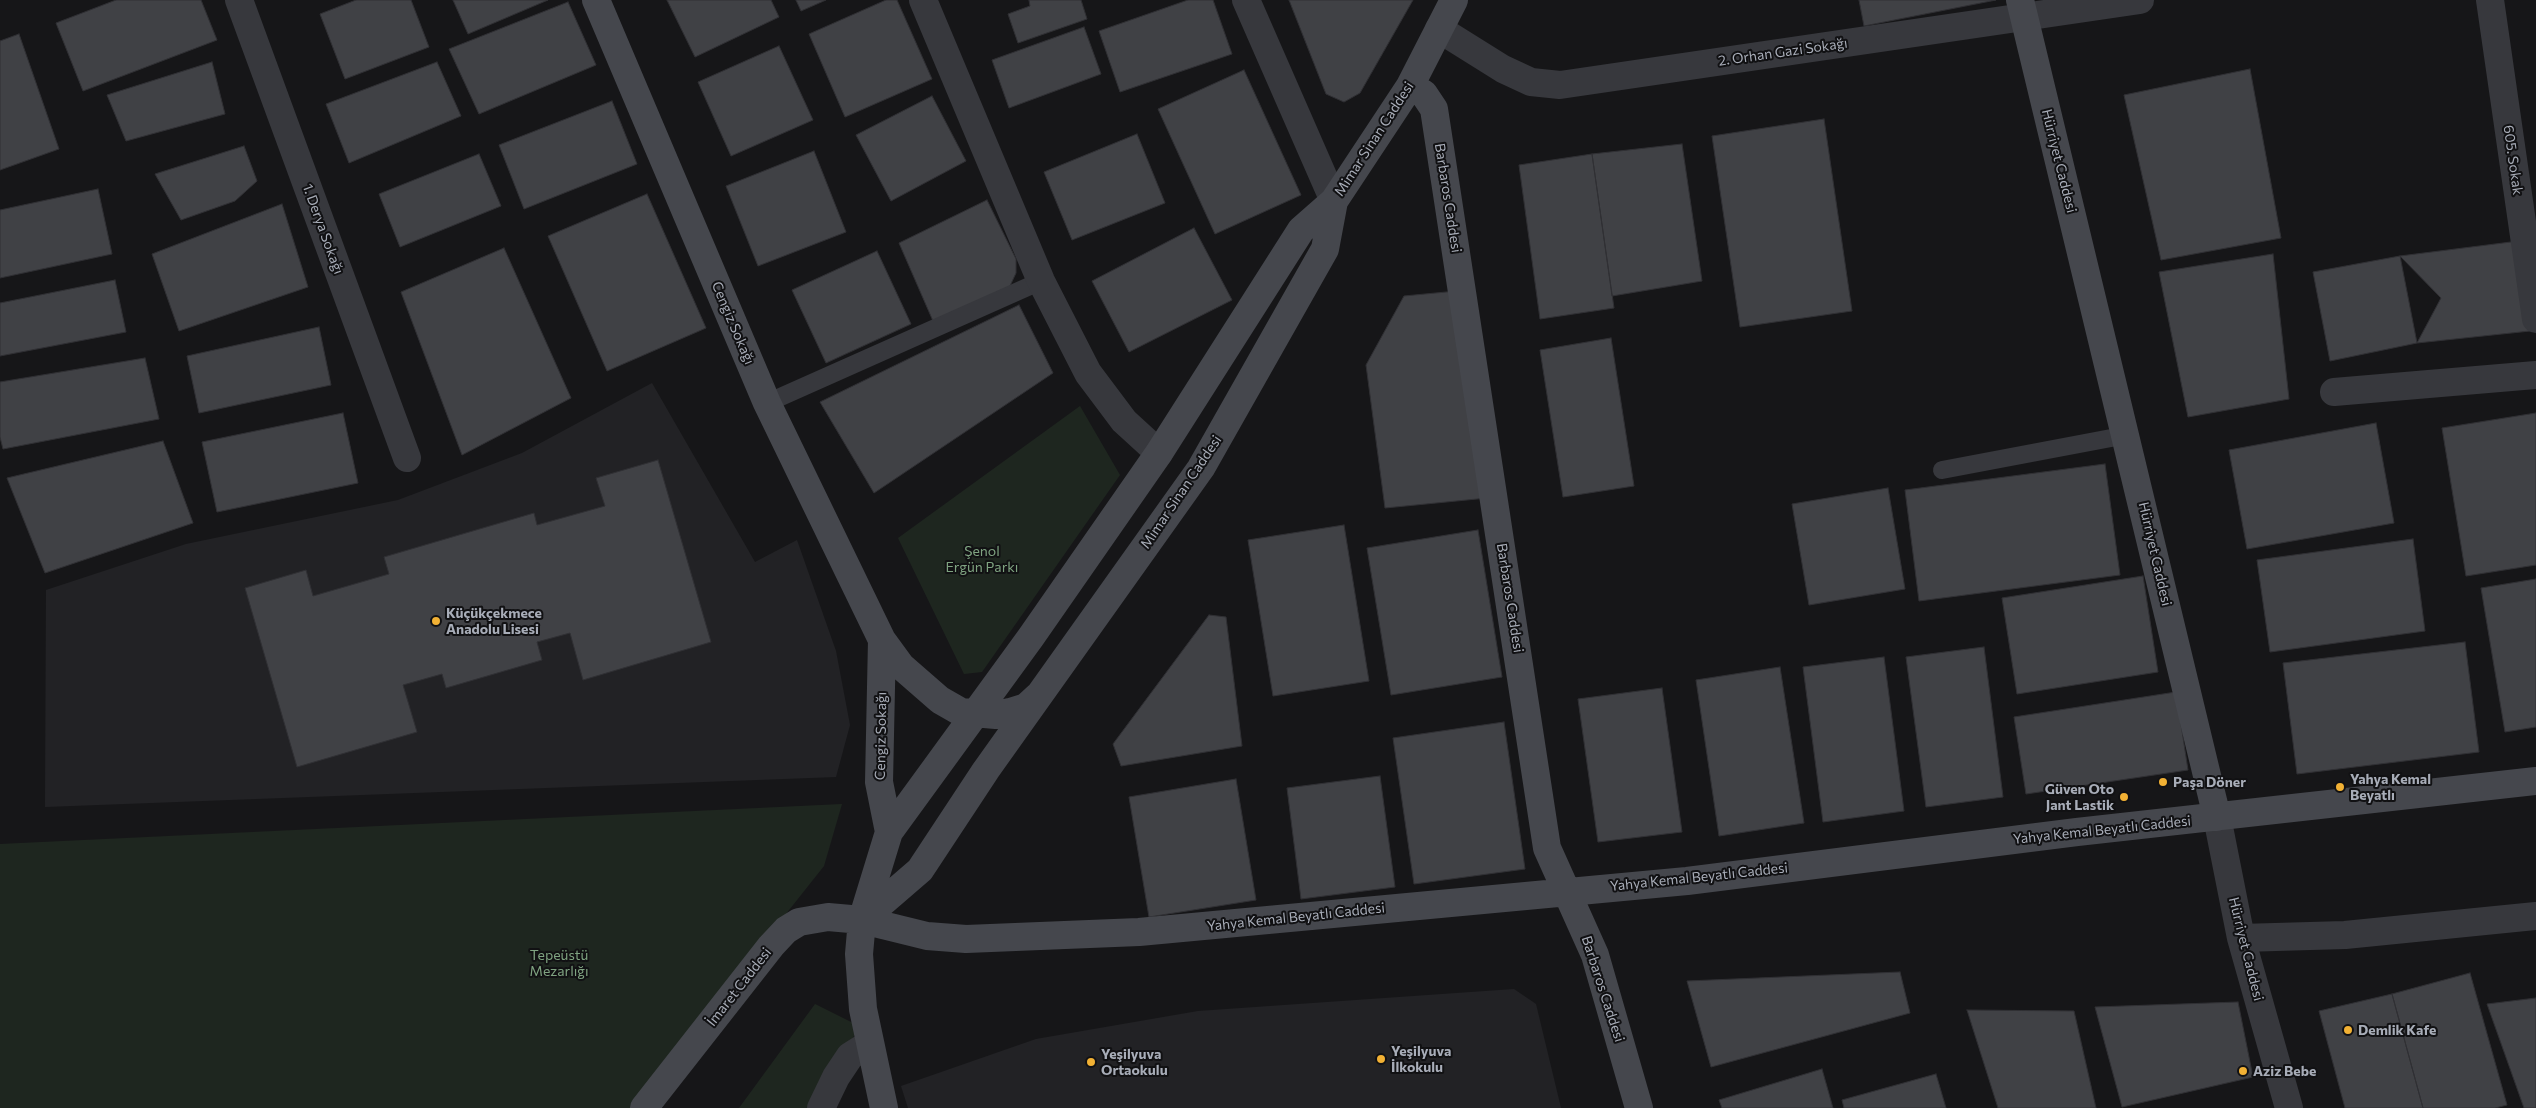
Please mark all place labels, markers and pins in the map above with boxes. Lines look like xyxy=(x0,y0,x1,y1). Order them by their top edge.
place label: Küçükçekmece Anadolu Lisesi xyxy=(446,605,542,638)
marker: Küçükçekmece Anadolu Lisesi xyxy=(430,615,442,627)
place label: Yahya Kemal Beyatlı xyxy=(2350,771,2431,804)
place label: Paşa Döner xyxy=(2173,774,2246,790)
marker: Paşa Döner xyxy=(2157,776,2169,788)
place label: Güven Oto Jant Lastik xyxy=(2045,781,2114,814)
marker: Yahya Kemal Beyatlı xyxy=(2334,781,2346,793)
marker: Güven Oto Jant Lastik xyxy=(2118,791,2130,803)
place label: Demlik Kafe xyxy=(2358,1022,2436,1038)
marker: Demlik Kafe xyxy=(2342,1024,2354,1036)
place label: Yeşilyuva İlkokulu xyxy=(1391,1043,1451,1076)
place label: Yeşilyuva Ortaokulu xyxy=(1101,1046,1168,1078)
marker: Yeşilyuva İlkokulu xyxy=(1375,1053,1387,1065)
marker: Yeşilyuva Ortaokulu xyxy=(1085,1056,1097,1068)
place label: Aziz Bebe xyxy=(2253,1063,2316,1079)
marker: Aziz Bebe xyxy=(2237,1065,2249,1077)

